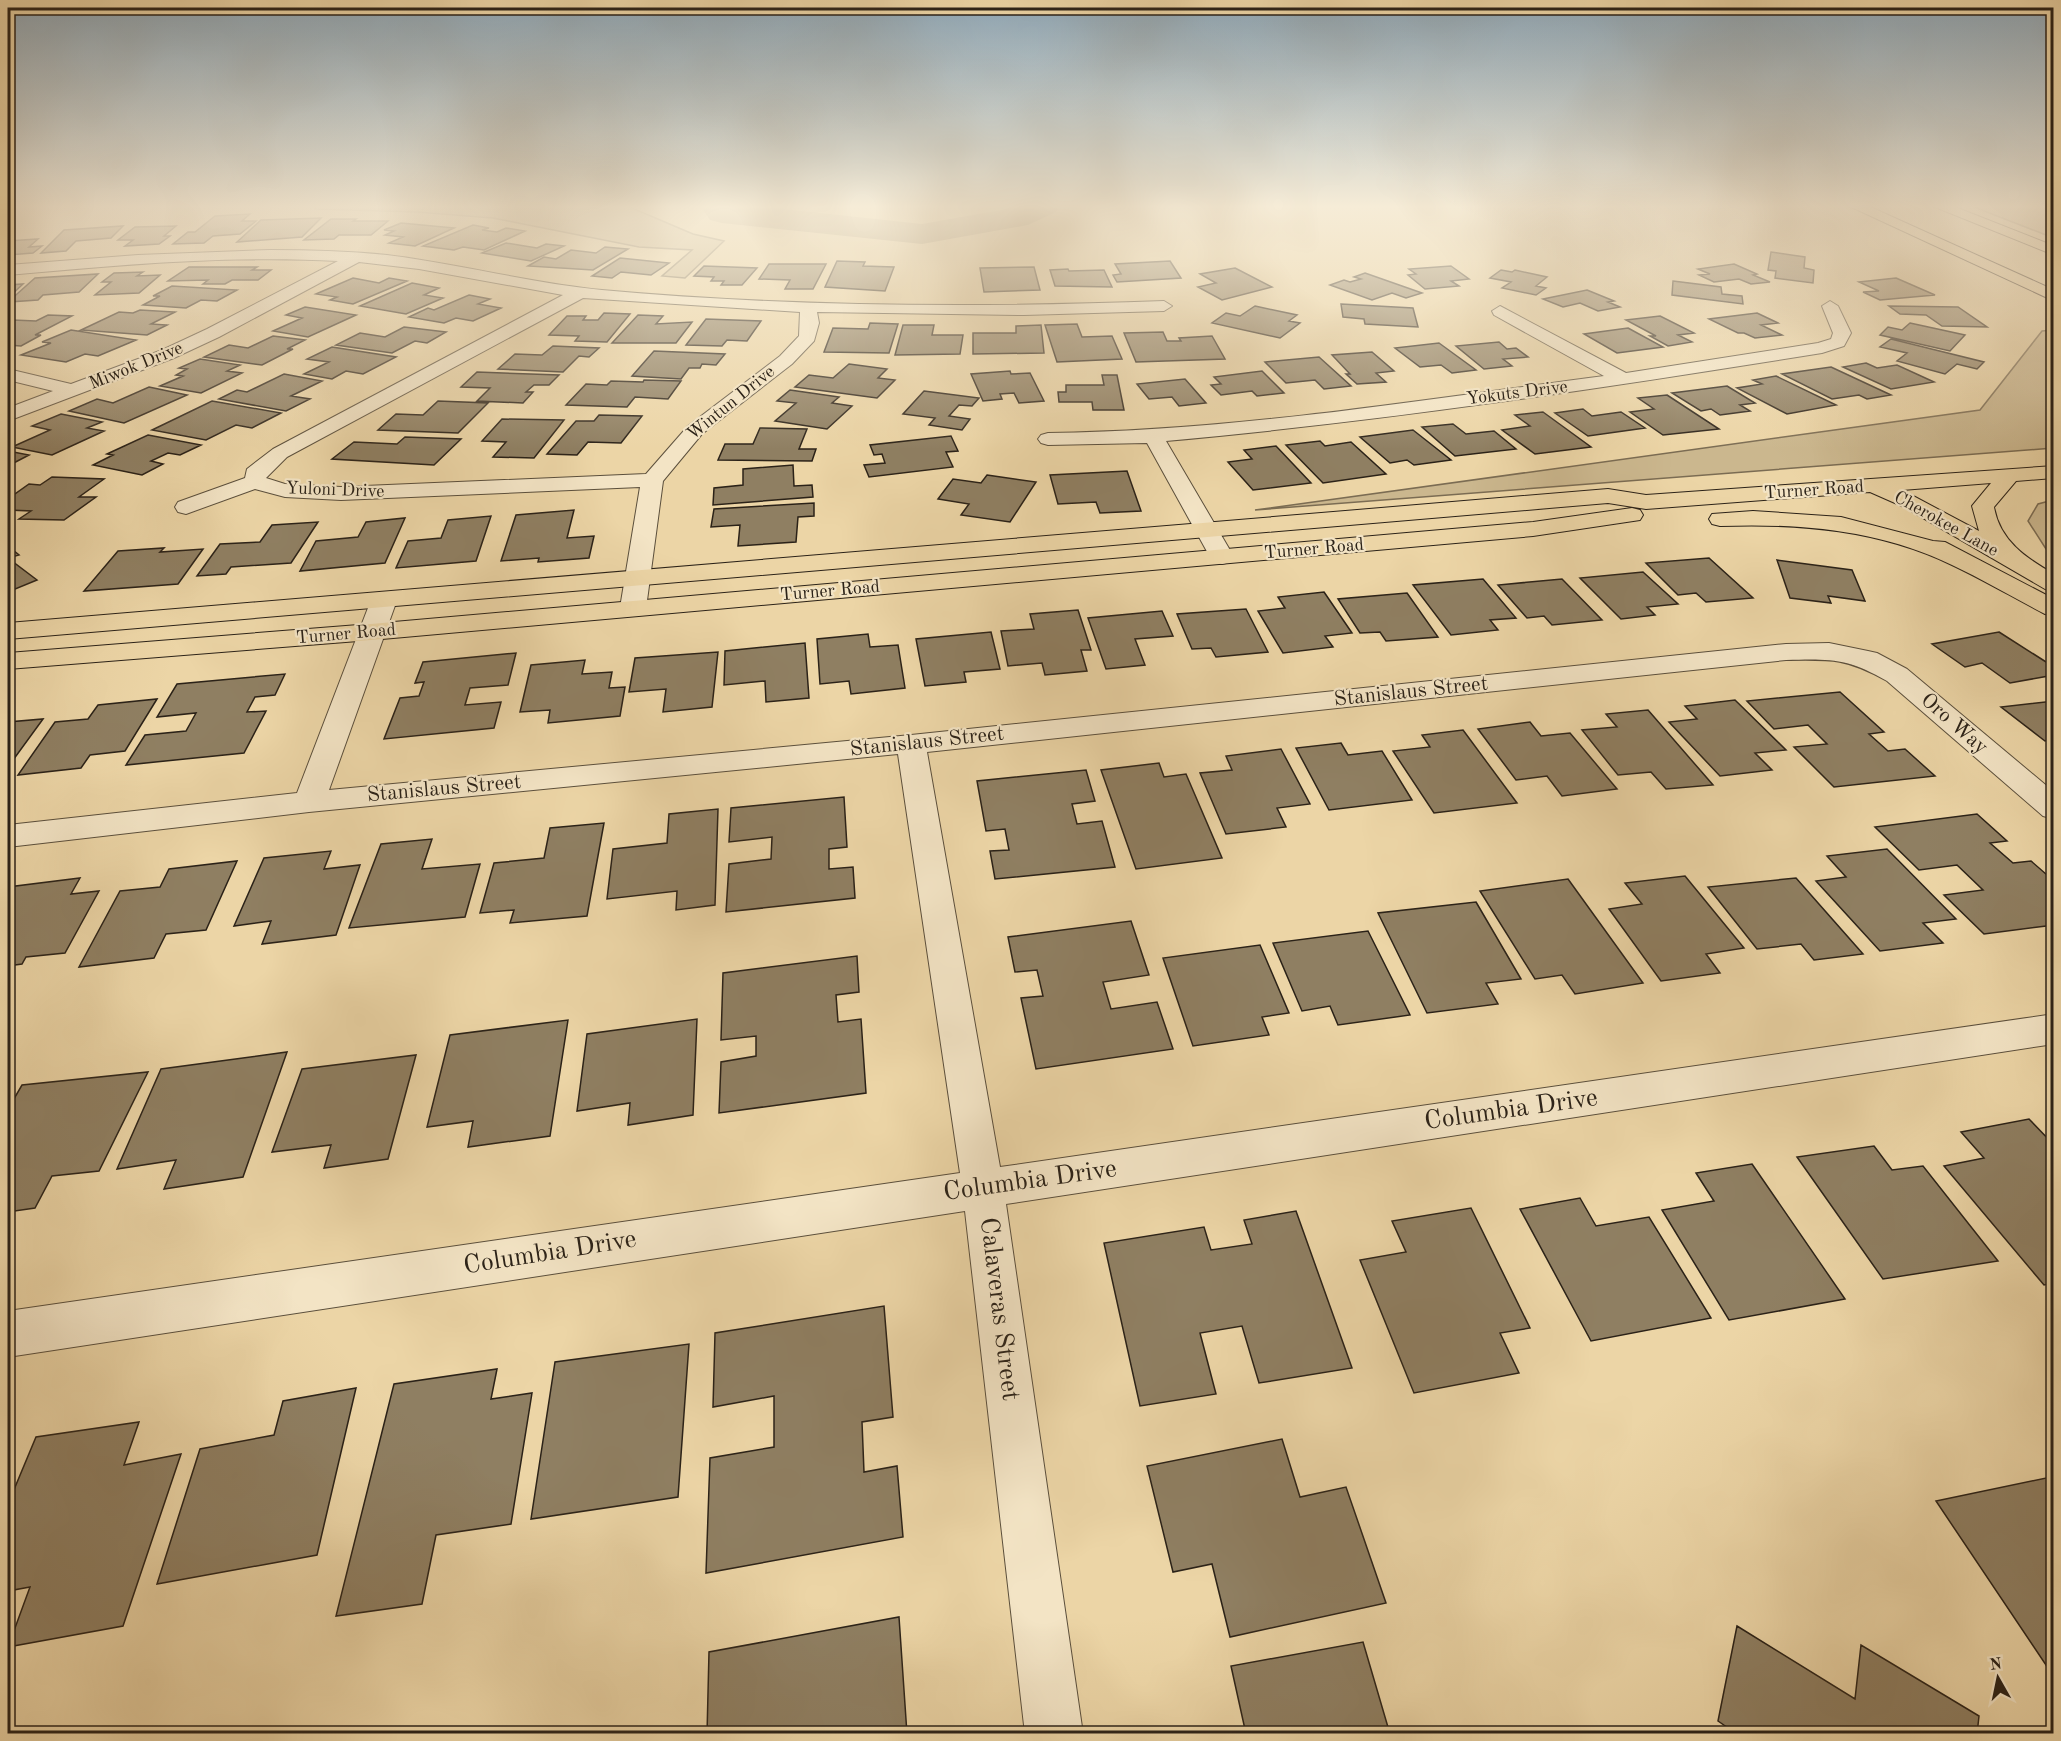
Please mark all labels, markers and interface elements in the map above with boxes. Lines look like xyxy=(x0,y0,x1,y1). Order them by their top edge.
street label: Miwok Drive xyxy=(86,339,186,393)
street label: Wintun Drive xyxy=(684,362,778,444)
street label: Yokuts Drive xyxy=(1465,378,1569,408)
street label: Turner Road xyxy=(1763,478,1865,502)
street label: Yuloni Drive xyxy=(285,479,385,501)
street label: Cherokee Lane xyxy=(1891,488,2001,560)
street label: Turner Road xyxy=(1263,536,1365,562)
street label: Turner Road xyxy=(779,578,881,604)
street label: Turner Road xyxy=(295,621,397,647)
street label: Stanislaus Street xyxy=(1333,673,1489,711)
street label: Oro Way xyxy=(1916,689,1992,759)
street label: Stanislaus Street xyxy=(849,723,1005,761)
street label: Stanislaus Street xyxy=(366,772,522,806)
street label: Columbia Drive xyxy=(1423,1085,1599,1135)
street label: Columbia Drive xyxy=(942,1156,1118,1206)
street label: Calaveras Street xyxy=(975,1216,1023,1402)
street label: Columbia Drive xyxy=(462,1226,638,1280)
north arrow xyxy=(1968,1648,2028,1708)
text: N xyxy=(1989,1656,2004,1674)

